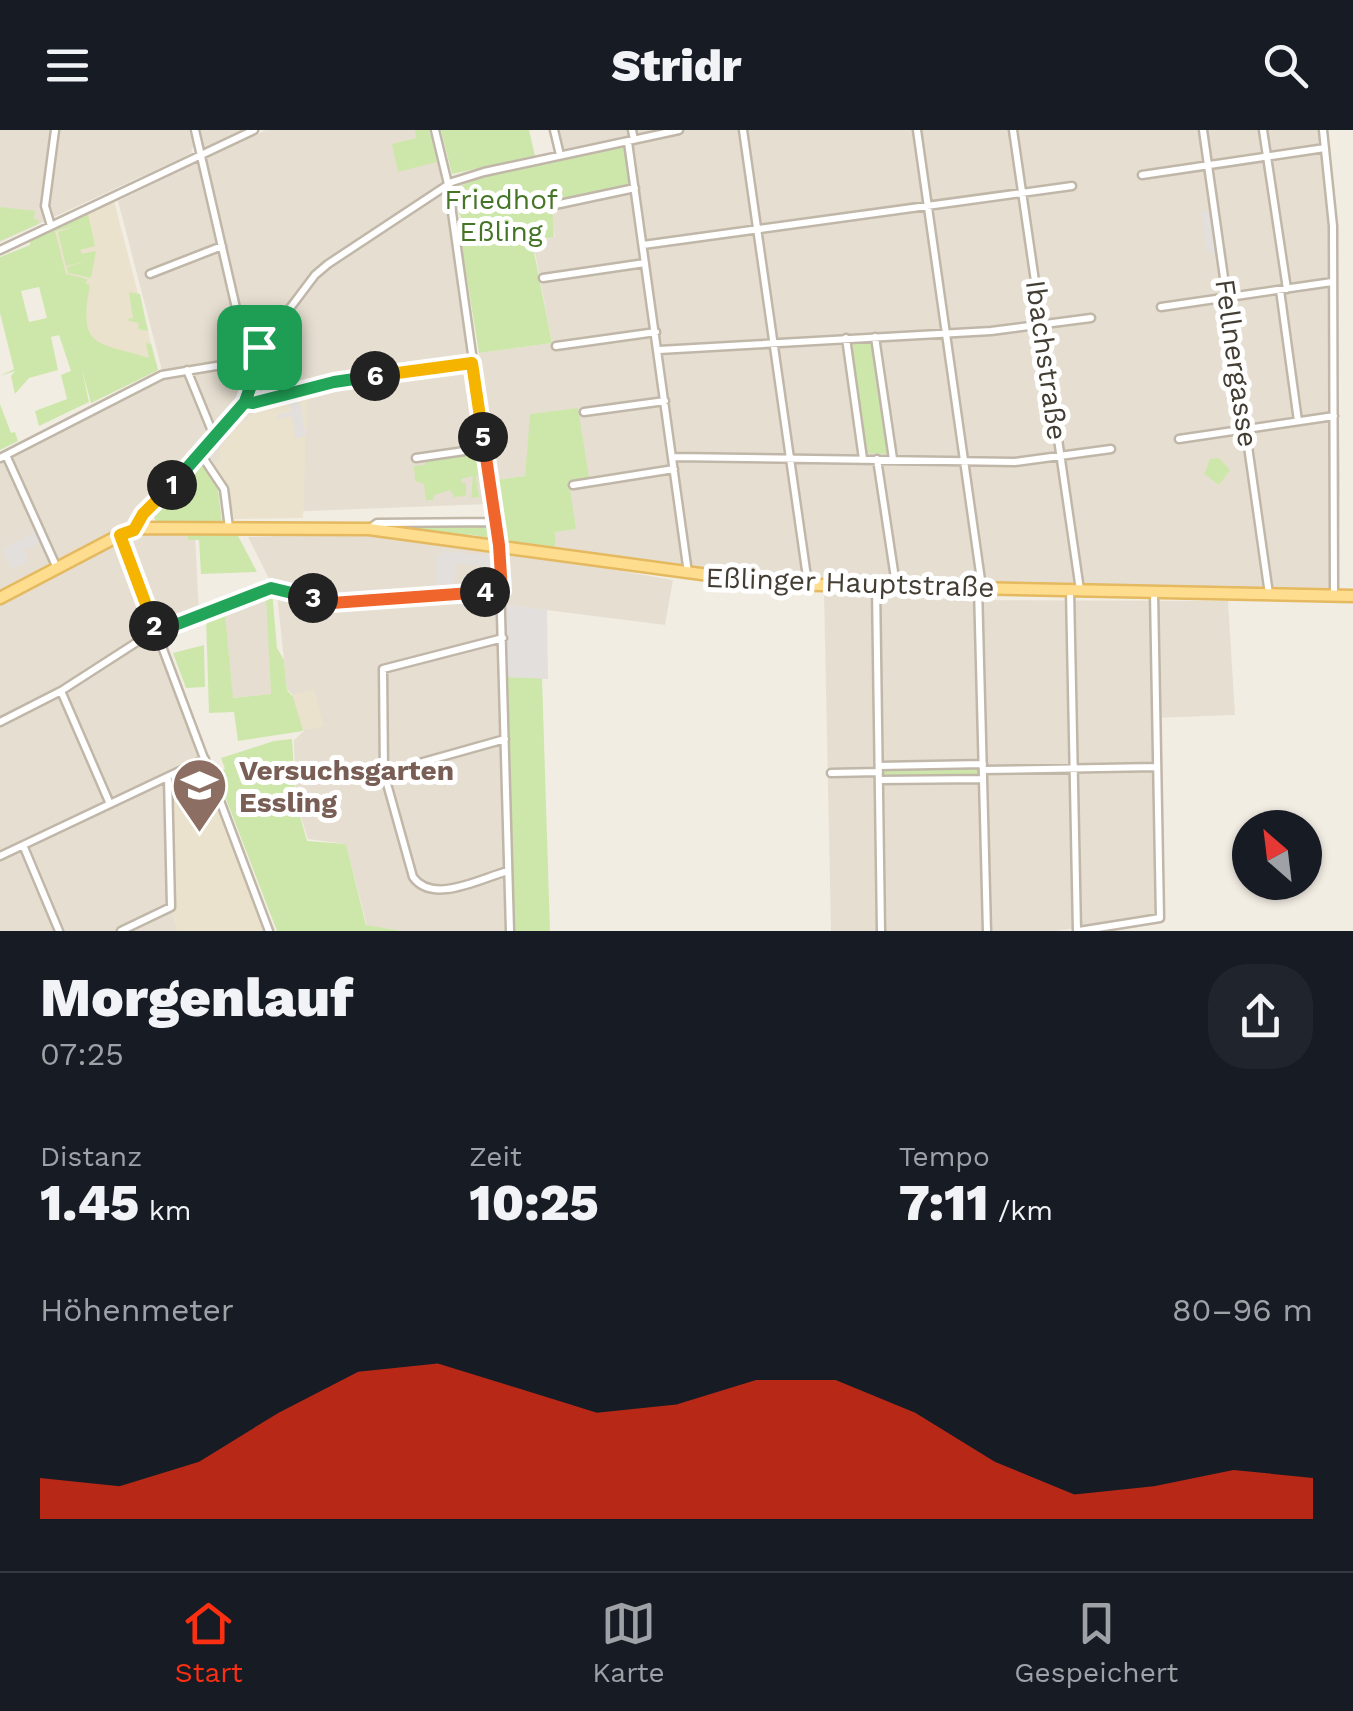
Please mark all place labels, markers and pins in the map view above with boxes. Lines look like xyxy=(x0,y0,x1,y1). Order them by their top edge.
pin xyxy=(217,305,302,390)
pin: 6 xyxy=(350,351,400,401)
pin: 5 xyxy=(458,412,508,462)
pin: 1 xyxy=(147,460,197,510)
pin: 4 xyxy=(460,567,510,617)
pin: 3 xyxy=(288,573,338,623)
pin: 2 xyxy=(129,601,179,651)
place label: Versuchsgarten Essling xyxy=(239,754,454,819)
school or university icon: Versuchsgarten Essling xyxy=(170,756,230,835)

